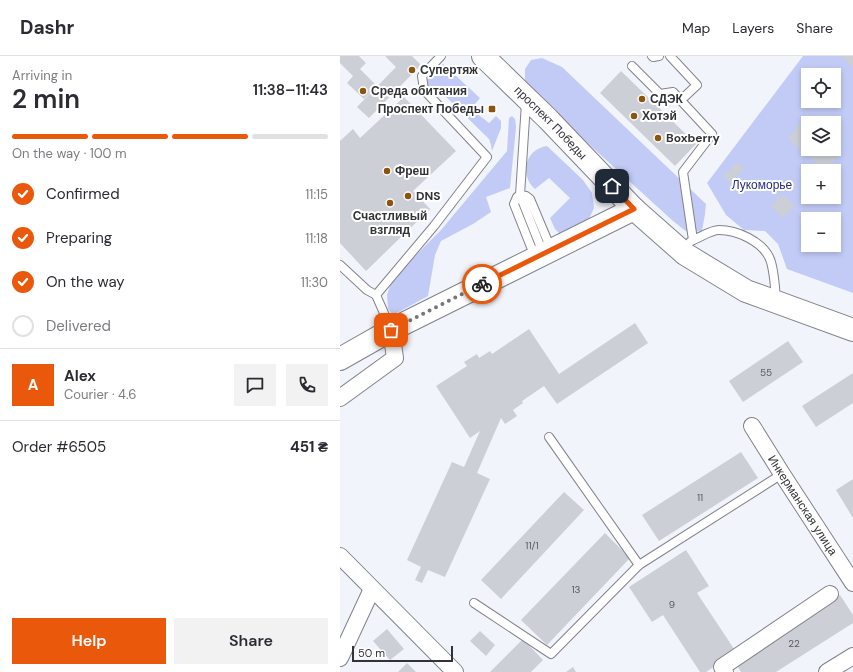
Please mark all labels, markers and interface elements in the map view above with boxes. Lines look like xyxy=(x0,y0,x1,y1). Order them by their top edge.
text: Dashr xyxy=(20,15,74,40)
text: Map xyxy=(682,19,710,37)
text: Layers xyxy=(732,19,774,37)
text: Share xyxy=(796,19,833,37)
place label: Супертяж xyxy=(420,62,478,78)
marker: Супертяж xyxy=(407,65,417,75)
text: Arriving in xyxy=(12,67,72,84)
map controls xyxy=(801,68,841,252)
button: locate xyxy=(801,68,841,108)
text: 11:38–11:43 xyxy=(253,80,328,100)
text: 2 min xyxy=(12,82,80,116)
place label: Среда обитания xyxy=(371,83,467,99)
street label: проспект Победы xyxy=(511,83,590,163)
marker: Среда обитания xyxy=(358,86,368,96)
place label: СДЭК xyxy=(650,91,684,107)
marker: СДЭК xyxy=(637,94,647,104)
place label: Проспект Победы xyxy=(378,101,484,117)
marker: Проспект Победы xyxy=(487,104,497,114)
place label: Хотэй xyxy=(642,108,677,124)
marker: Хотэй xyxy=(629,111,639,121)
button: layers xyxy=(801,116,841,156)
place label: Boxberry xyxy=(666,130,720,146)
marker: Boxberry xyxy=(653,133,663,143)
text: On the way · 100 m xyxy=(12,145,127,162)
place label: Фреш xyxy=(395,163,429,179)
button: + xyxy=(801,164,841,204)
marker: Фреш xyxy=(382,166,392,176)
pin xyxy=(595,169,629,203)
icon: home xyxy=(601,175,623,197)
park label: Лукоморье xyxy=(732,177,793,193)
icon: check xyxy=(12,183,34,205)
text: Confirmed xyxy=(46,184,120,204)
text: 11:15 xyxy=(305,186,328,203)
place label: DNS xyxy=(416,188,440,204)
marker: DNS xyxy=(403,191,413,201)
marker: Счастливый взгляд xyxy=(385,198,395,208)
place label: Счастливый взгляд xyxy=(353,208,427,238)
button: − xyxy=(801,212,841,252)
icon: check xyxy=(12,227,34,249)
text: Preparing xyxy=(46,228,112,248)
text: 11:18 xyxy=(305,230,328,247)
courier xyxy=(462,264,502,304)
icon: check xyxy=(12,271,34,293)
text: On the way xyxy=(46,272,125,292)
icon: bike xyxy=(471,273,493,295)
text: 11:30 xyxy=(301,274,328,291)
pin xyxy=(374,313,408,347)
text: Delivered xyxy=(46,316,111,336)
icon: bag xyxy=(380,319,402,341)
button: chat xyxy=(234,364,276,406)
button: phone xyxy=(286,364,328,406)
text: Alex xyxy=(64,366,96,386)
house number: 55 xyxy=(760,366,772,379)
text: A xyxy=(28,375,38,395)
text: Courier · 4.6 xyxy=(64,386,136,403)
text: Order #6505 xyxy=(12,437,106,457)
text: 451 ₴ xyxy=(290,437,328,457)
street label: Инкерманская улица xyxy=(764,452,841,559)
house number: 11 xyxy=(697,491,703,504)
house number: 11/1 xyxy=(525,539,539,552)
house number: 13 xyxy=(571,583,581,596)
house number: 9 xyxy=(669,598,675,611)
button: Help xyxy=(12,618,166,664)
button: Share xyxy=(174,618,328,664)
house number: 22 xyxy=(788,637,800,650)
scale bar xyxy=(352,644,453,663)
text: 50 m xyxy=(358,646,385,660)

